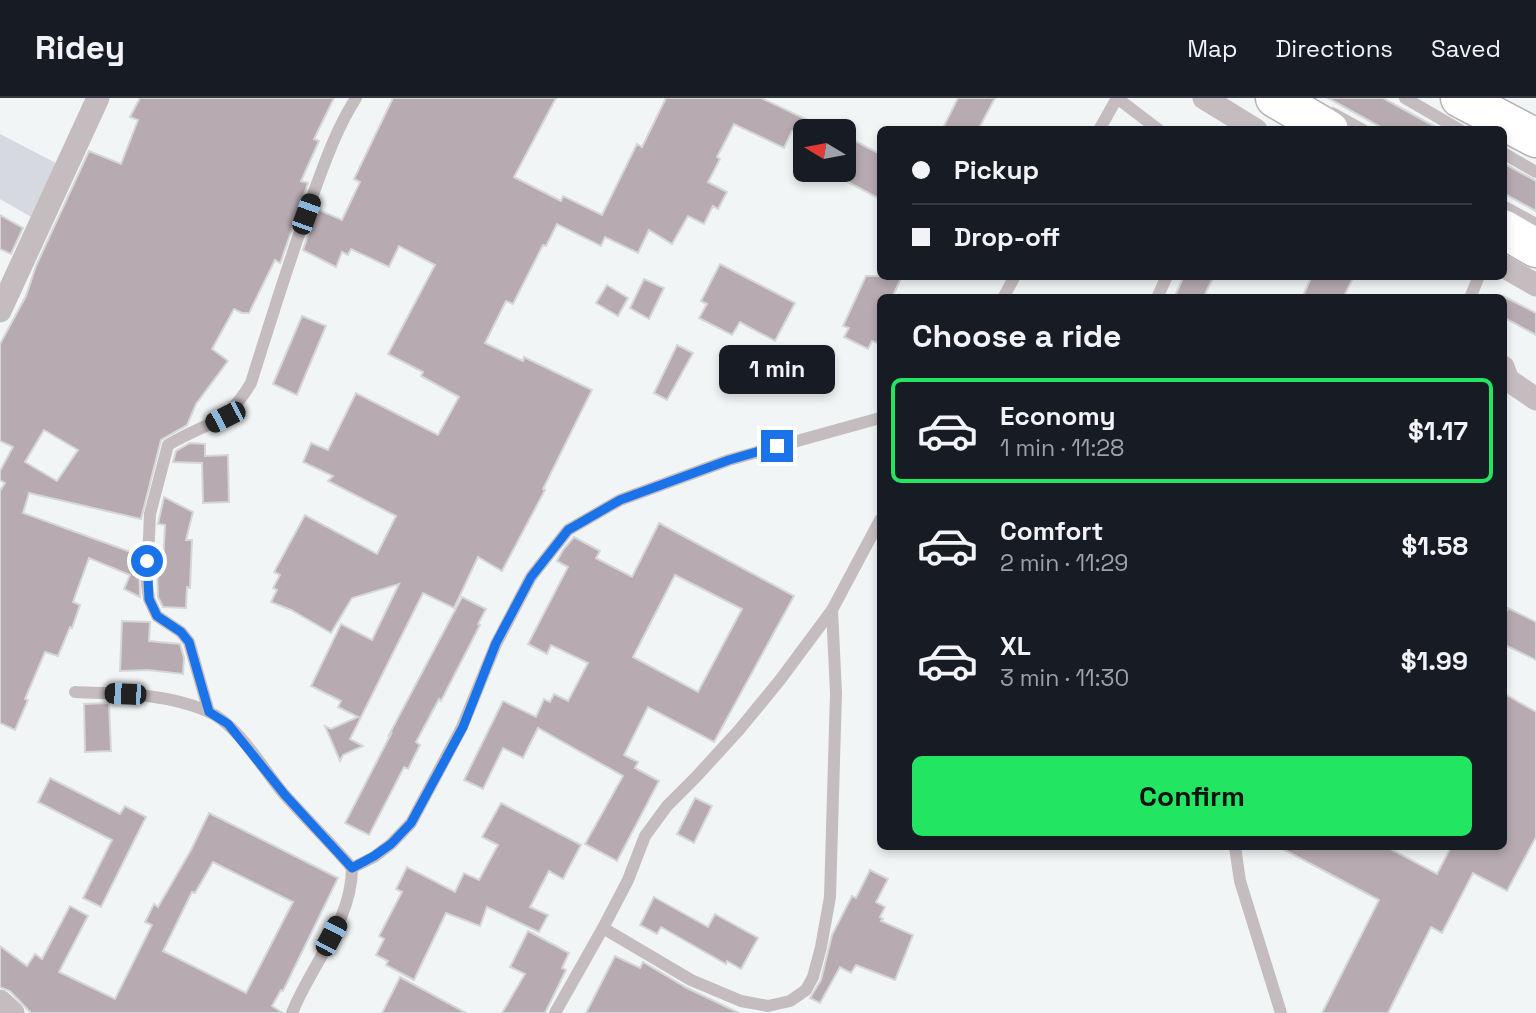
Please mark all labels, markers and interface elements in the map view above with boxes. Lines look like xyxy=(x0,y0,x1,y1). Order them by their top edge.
text: Ridey xyxy=(35,27,125,69)
text: Map xyxy=(1187,33,1237,64)
text: Directions xyxy=(1275,33,1393,64)
text: Saved xyxy=(1431,33,1501,64)
north arrow xyxy=(793,119,856,182)
map controls xyxy=(793,119,856,182)
text: Pickup xyxy=(954,153,1039,187)
car xyxy=(289,191,324,237)
text: Drop-off xyxy=(954,220,1060,254)
text: Choose a ride xyxy=(912,316,1122,356)
callout: 1 min xyxy=(719,344,835,394)
text: 1 min xyxy=(749,354,805,384)
car xyxy=(202,398,249,436)
icon: car xyxy=(916,399,979,462)
text: Economy xyxy=(1000,399,1116,433)
text: $1.17 xyxy=(1408,414,1468,448)
route end xyxy=(761,430,793,462)
text: 1 min · 11:28 xyxy=(1000,433,1124,463)
icon: car xyxy=(916,514,979,577)
text: Comfort xyxy=(1000,514,1103,548)
text: $1.58 xyxy=(1402,529,1468,563)
route start xyxy=(131,545,163,577)
text: 2 min · 11:29 xyxy=(1000,548,1128,578)
icon: car xyxy=(916,629,979,692)
text: XL xyxy=(1000,629,1031,663)
text: $1.99 xyxy=(1401,644,1468,678)
text: 3 min · 11:30 xyxy=(1000,663,1129,693)
car xyxy=(104,683,147,705)
button: Confirm xyxy=(912,756,1472,836)
car xyxy=(312,913,351,959)

